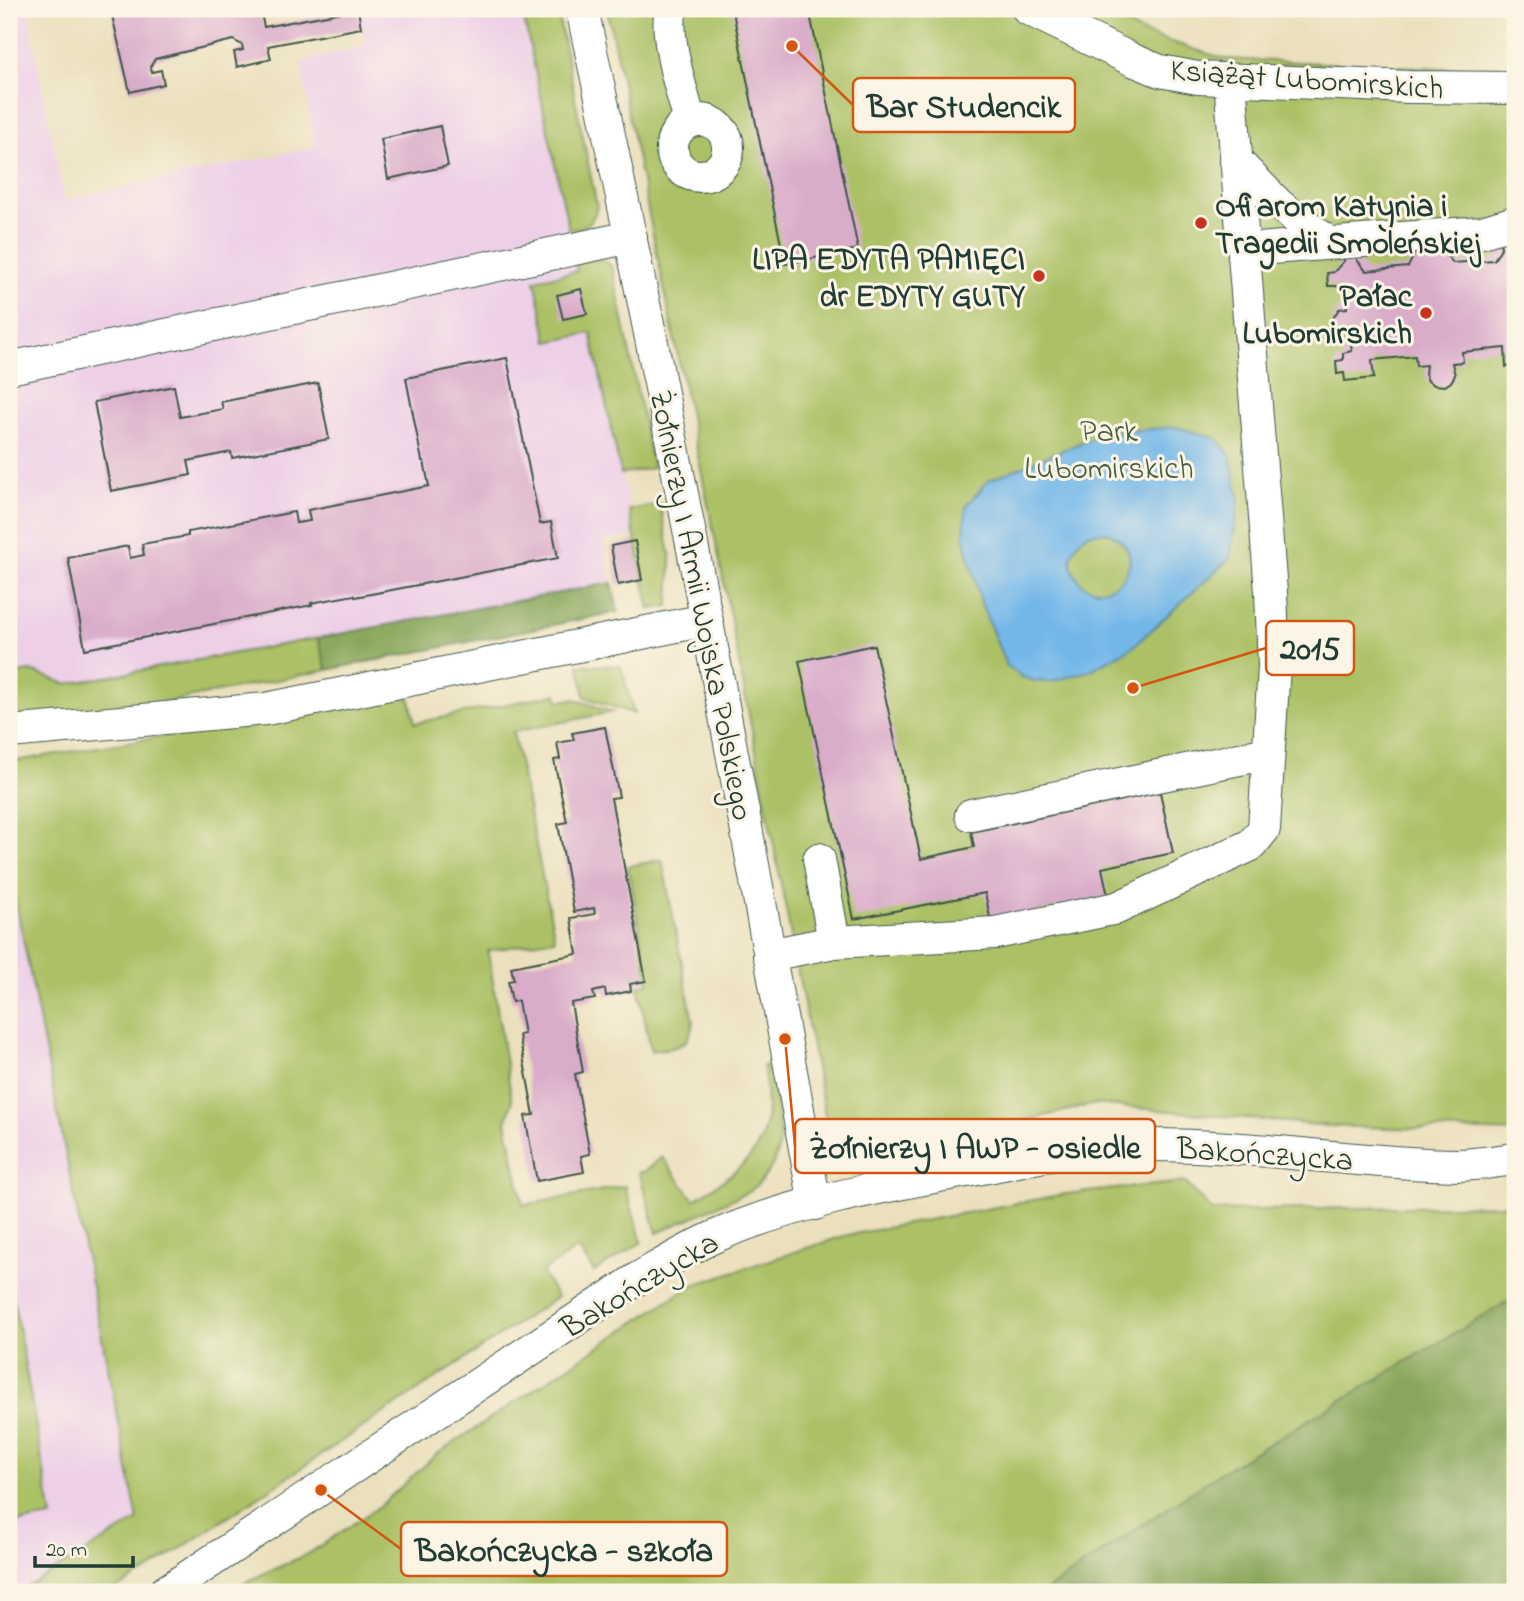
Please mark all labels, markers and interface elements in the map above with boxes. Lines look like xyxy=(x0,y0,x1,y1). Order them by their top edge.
street label: Książąt Lubomirskich xyxy=(1169,48,1445,114)
callout: Bar Studencik xyxy=(853,78,1075,132)
text: Bar Studencik xyxy=(865,85,1062,133)
place label: Ofiarom Katynia i Tragedii Smoleńskiej xyxy=(1215,185,1482,270)
marker: Ofiarom Katynia i Tragedii Smoleńskiej xyxy=(1193,215,1209,231)
place label: LIPA EDYTA PAMIĘCI dr EDYTY GUTY xyxy=(752,238,1025,322)
marker: LIPA EDYTA PAMIĘCI dr EDYTY GUTY xyxy=(1031,268,1047,284)
place label: Pałac Lubomirskich xyxy=(1242,275,1413,359)
marker: Pałac Lubomirskich xyxy=(1418,305,1434,321)
street label: Żołnierzy I Armii Wojska Polskiego xyxy=(635,386,764,825)
park label: Park Lubomirskich xyxy=(1024,410,1194,494)
callout: 2015 xyxy=(1266,621,1354,675)
text: 2015 xyxy=(1279,627,1340,675)
callout: Żołnierzy I AWP - osiedle xyxy=(795,1119,1155,1173)
text: Żołnierzy I AWP - osiedle xyxy=(809,1126,1142,1175)
street label: Bakończycka xyxy=(1174,1127,1355,1186)
street label: Bakończycka xyxy=(552,1221,729,1353)
callout: Bakończycka - szkoła xyxy=(401,1522,727,1576)
scale bar xyxy=(35,1524,133,1568)
text: Bakończycka - szkoła xyxy=(413,1529,713,1578)
text: 20 m xyxy=(46,1536,87,1566)

